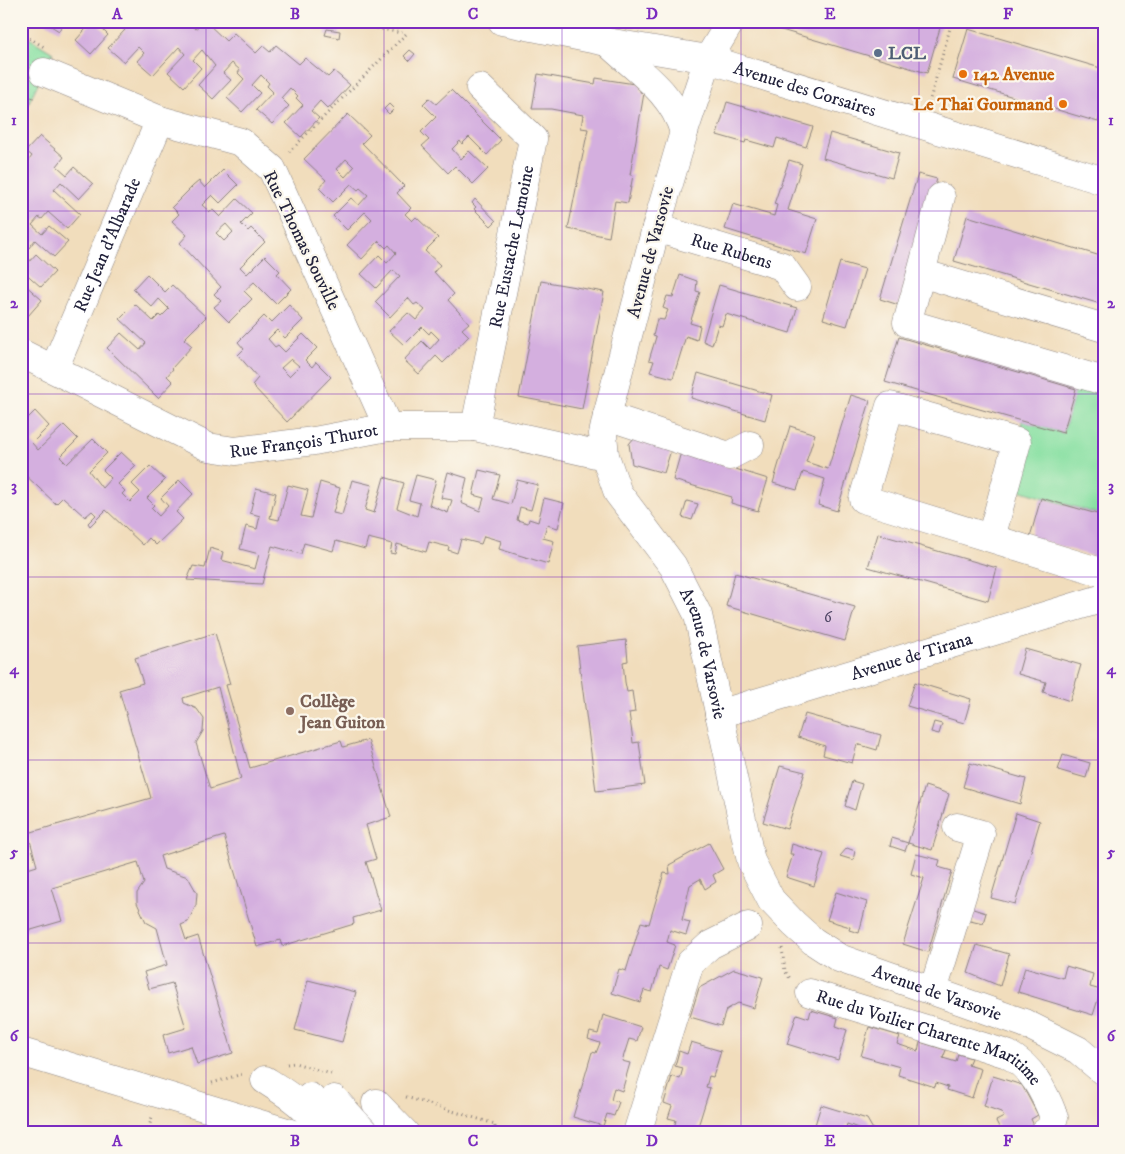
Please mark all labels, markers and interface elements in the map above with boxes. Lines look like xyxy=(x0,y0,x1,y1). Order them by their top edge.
text: A xyxy=(111,4,123,24)
text: B xyxy=(290,4,300,24)
text: C xyxy=(468,4,478,24)
text: D xyxy=(646,4,658,24)
text: E xyxy=(824,4,836,24)
text: F xyxy=(1003,4,1013,24)
place label: LCL xyxy=(888,43,927,65)
marker: LCL xyxy=(872,47,884,59)
street label: Avenue des Corsaires xyxy=(731,58,879,122)
place label: 142 Avenue xyxy=(973,64,1055,86)
marker: 142 Avenue xyxy=(957,68,969,80)
place label: Le Thaï Gourmand xyxy=(913,94,1054,116)
marker: Le Thaï Gourmand xyxy=(1057,98,1069,110)
text: 1 xyxy=(11,110,17,130)
text: 1 xyxy=(1108,110,1114,130)
street label: Rue Eustache Lemoine xyxy=(485,164,539,330)
street label: Rue Thomas Souville xyxy=(258,167,344,314)
street label: Rue Jean d'Albarade xyxy=(69,175,146,316)
street label: Avenue de Varsovie xyxy=(623,184,679,321)
street label: Rue Rubens xyxy=(688,229,775,274)
text: 2 xyxy=(10,293,19,313)
text: 2 xyxy=(1107,293,1116,313)
street label: Rue François Thurot xyxy=(228,419,380,464)
text: 3 xyxy=(11,476,17,496)
text: 3 xyxy=(1108,476,1114,496)
street label: Avenue de Varsovie xyxy=(674,584,730,721)
house number: 6 xyxy=(824,608,833,627)
street label: Avenue de Tirana xyxy=(848,628,975,686)
text: 4 xyxy=(8,659,19,679)
text: 4 xyxy=(1105,659,1116,679)
place label: Collège Jean Guiton xyxy=(298,691,386,734)
marker: Collège Jean Guiton xyxy=(284,705,296,717)
text: 5 xyxy=(9,842,18,862)
text: 5 xyxy=(1106,842,1115,862)
street label: Avenue de Varsovie xyxy=(869,961,1004,1026)
street label: Rue du Voilier Charente Maritime xyxy=(813,986,1046,1090)
text: 6 xyxy=(10,1026,20,1046)
text: 6 xyxy=(1107,1026,1117,1046)
text: A xyxy=(111,1131,123,1151)
text: B xyxy=(290,1131,300,1151)
text: C xyxy=(468,1131,478,1151)
text: D xyxy=(646,1131,658,1151)
text: E xyxy=(824,1131,836,1151)
text: F xyxy=(1003,1131,1013,1151)

